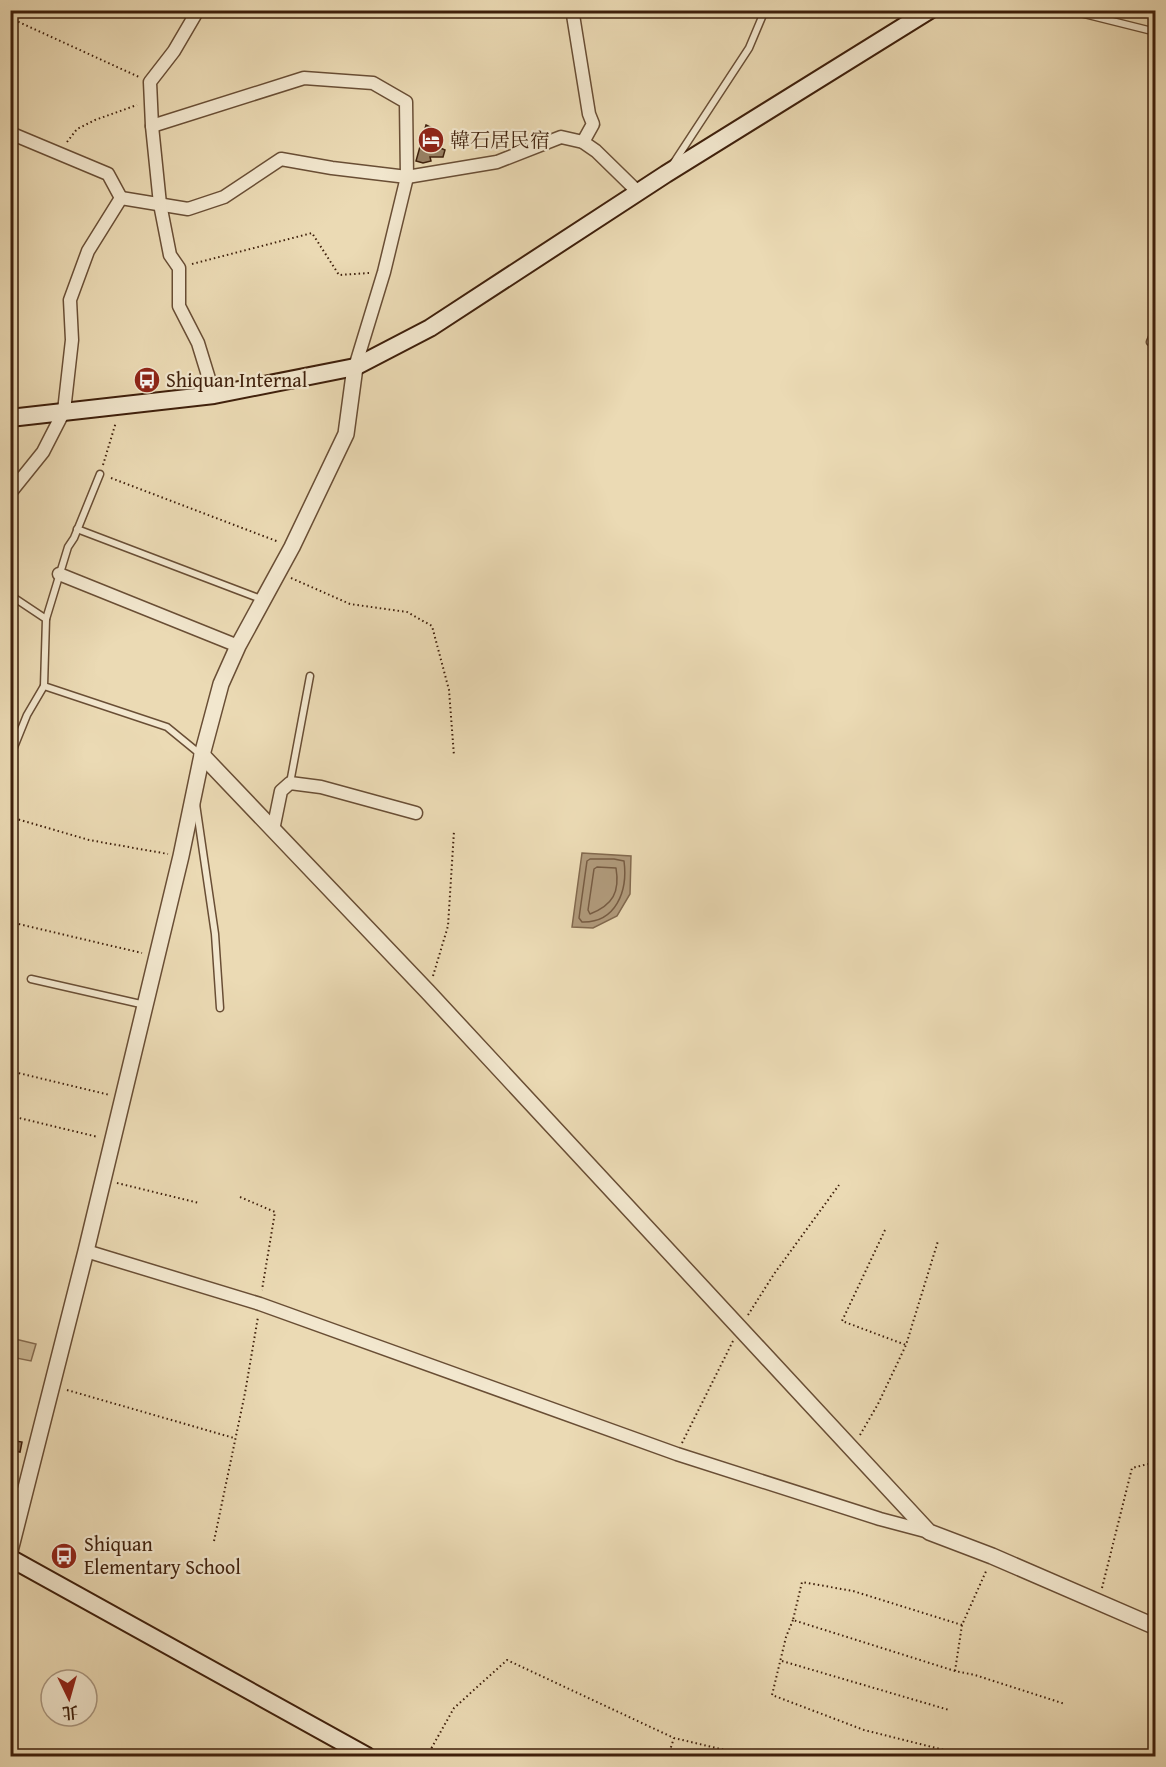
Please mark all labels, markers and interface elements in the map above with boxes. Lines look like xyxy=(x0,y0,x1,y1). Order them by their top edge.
hotel icon: 韓石居民宿 xyxy=(416,125,446,155)
place label: 韓石居民宿 xyxy=(450,125,550,154)
bus stop icon: Shiquan Internal xyxy=(132,365,162,395)
place label: Shiquan Internal xyxy=(166,365,308,394)
place label: Shiquan Elementary School xyxy=(84,1529,241,1581)
bus stop icon: Shiquan Elementary School xyxy=(49,1541,79,1571)
north arrow xyxy=(39,1668,99,1728)
text: 北 xyxy=(61,1700,79,1726)

